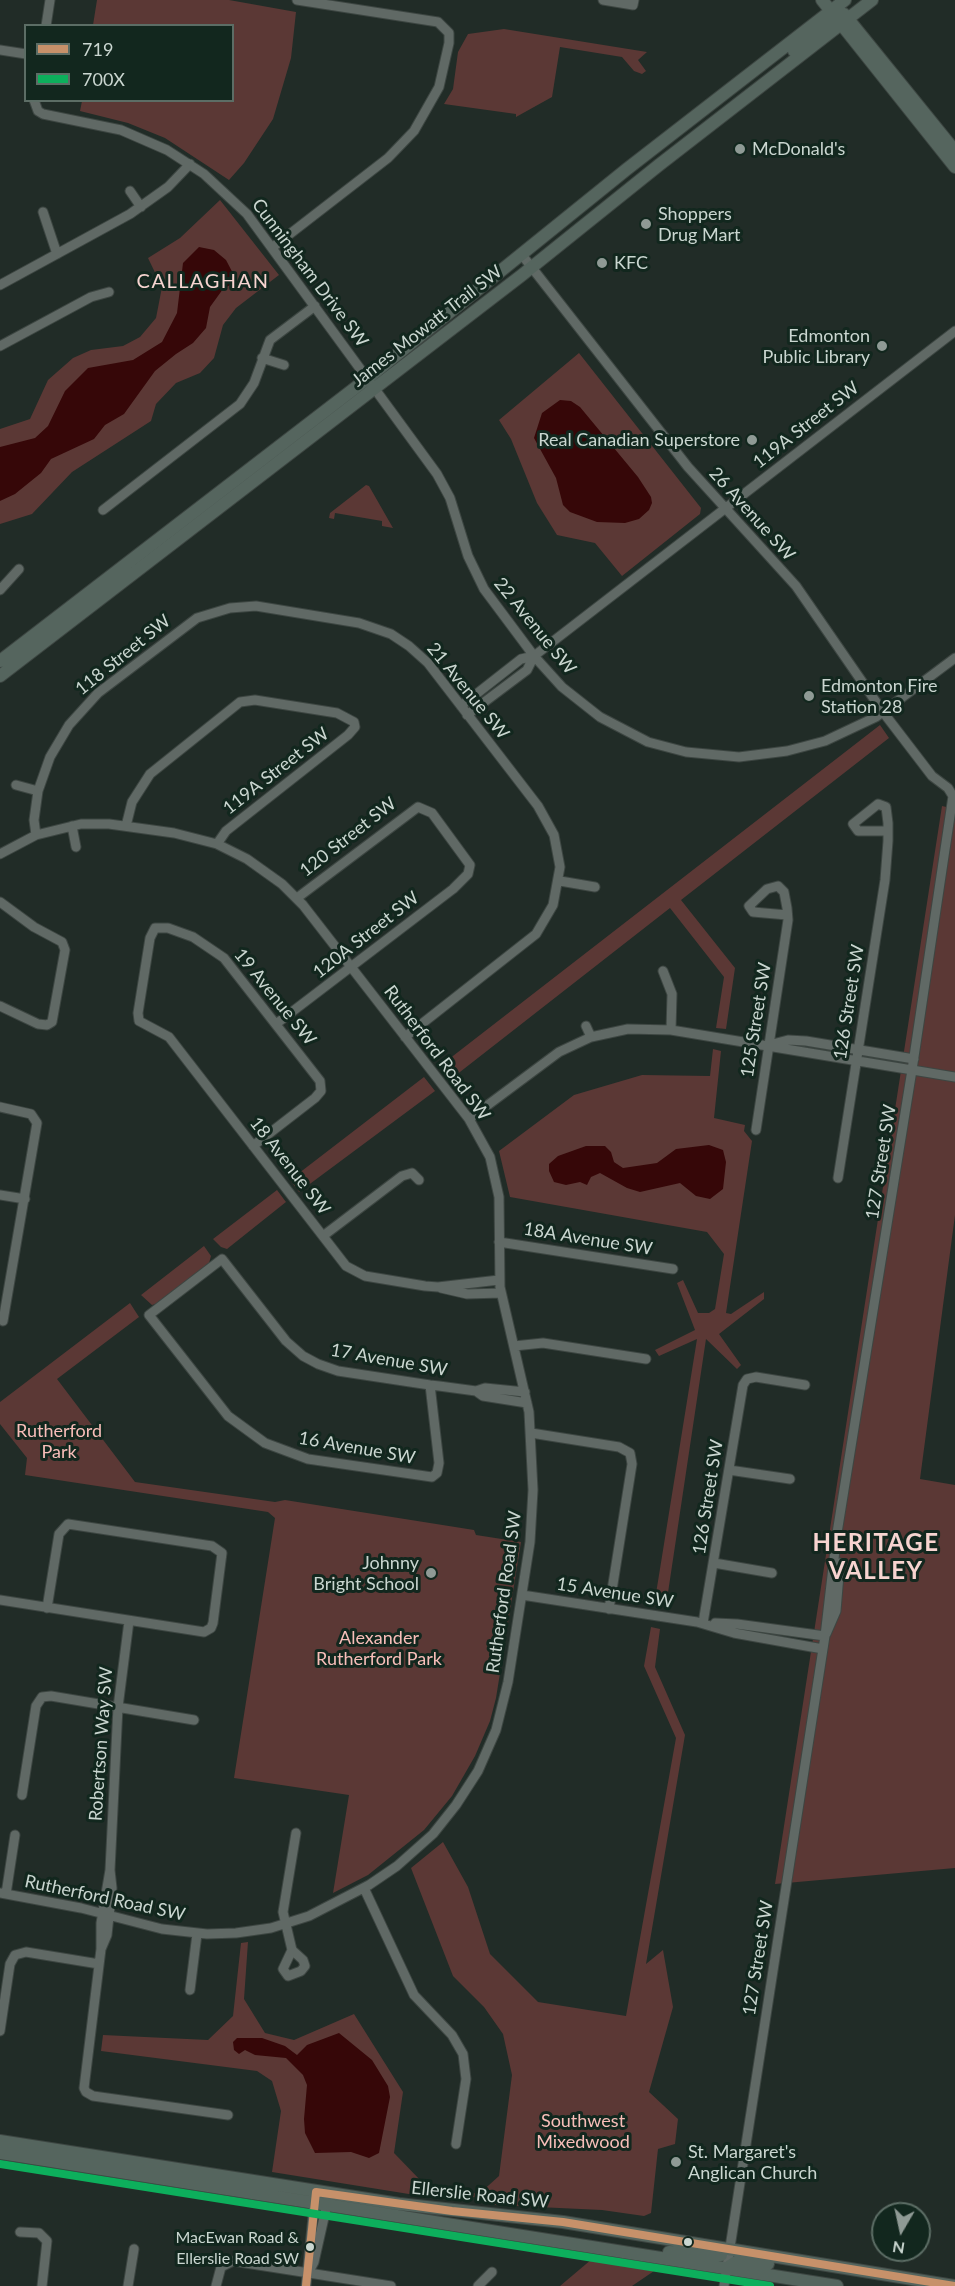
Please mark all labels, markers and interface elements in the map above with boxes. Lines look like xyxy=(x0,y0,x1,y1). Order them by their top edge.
legend xyxy=(24,24,234,102)
text: 719 xyxy=(82,38,113,60)
text: 700X xyxy=(82,68,125,90)
place label: McDonald's xyxy=(752,138,845,160)
marker: McDonald's xyxy=(733,142,747,156)
street label: Cunningham Drive SW xyxy=(247,195,373,351)
place label: Shoppers Drug Mart xyxy=(658,203,740,246)
marker: Shoppers Drug Mart xyxy=(639,217,653,231)
place label: KFC xyxy=(614,252,648,274)
marker: KFC xyxy=(595,256,609,270)
street label: James Mowatt Trail SW xyxy=(348,261,506,391)
district label: CALLAGHAN xyxy=(137,270,269,294)
place label: Edmonton Public Library xyxy=(763,325,870,368)
marker: Edmonton Public Library xyxy=(875,339,889,353)
street label: 119A Street SW xyxy=(749,377,863,473)
place label: Real Canadian Superstore xyxy=(538,429,740,451)
marker: Real Canadian Superstore xyxy=(745,433,759,447)
street label: 26 Avenue SW xyxy=(704,463,800,565)
street label: 22 Avenue SW xyxy=(489,573,581,679)
street label: 118 Street SW xyxy=(71,610,175,700)
street label: 21 Avenue SW xyxy=(422,638,514,744)
place label: Edmonton Fire Station 28 xyxy=(821,675,937,718)
marker: Edmonton Fire Station 28 xyxy=(802,689,816,703)
street label: 119A Street SW xyxy=(219,723,333,819)
street label: 120 Street SW xyxy=(296,793,400,881)
street label: 120A Street SW xyxy=(309,887,423,983)
street label: 126 Street SW xyxy=(829,943,869,1061)
street label: 19 Avenue SW xyxy=(229,944,321,1050)
street label: 125 Street SW xyxy=(736,961,776,1079)
street label: Rutherford Road SW xyxy=(379,981,495,1125)
street label: 127 Street SW xyxy=(861,1103,901,1221)
street label: 18 Avenue SW xyxy=(245,1113,335,1219)
street label: 18A Avenue SW xyxy=(522,1218,654,1260)
street label: 17 Avenue SW xyxy=(329,1339,449,1381)
park label: Rutherford Park xyxy=(16,1420,102,1462)
street label: 16 Avenue SW xyxy=(297,1427,417,1469)
street label: 126 Street SW xyxy=(688,1438,728,1556)
street label: Rutherford Road SW xyxy=(482,1510,526,1674)
district label: HERITAGE VALLEY xyxy=(813,1529,939,1585)
place label: Johnny Bright School xyxy=(313,1552,419,1594)
marker: Johnny Bright School xyxy=(424,1566,438,1580)
street label: 15 Avenue SW xyxy=(555,1573,675,1613)
park label: Alexander Rutherford Park xyxy=(316,1627,442,1670)
street label: Robertson Way SW xyxy=(85,1666,117,1822)
street label: Rutherford Road SW xyxy=(23,1870,187,1926)
street label: 127 Street SW xyxy=(738,1899,778,2017)
park label: Southwest Mixedwood xyxy=(536,2110,630,2152)
place label: St. Margaret's Anglican Church xyxy=(688,2141,817,2184)
marker: St. Margaret's Anglican Church xyxy=(669,2155,683,2169)
street label: Ellerslie Road SW xyxy=(410,2177,550,2213)
north arrow xyxy=(871,2202,931,2262)
place label: MacEwan Road & Ellerslie Road SW xyxy=(175,2228,299,2266)
unlabelled marker xyxy=(682,2236,694,2248)
text: N xyxy=(891,2238,906,2259)
marker: MacEwan Road & Ellerslie Road SW xyxy=(304,2241,316,2253)

